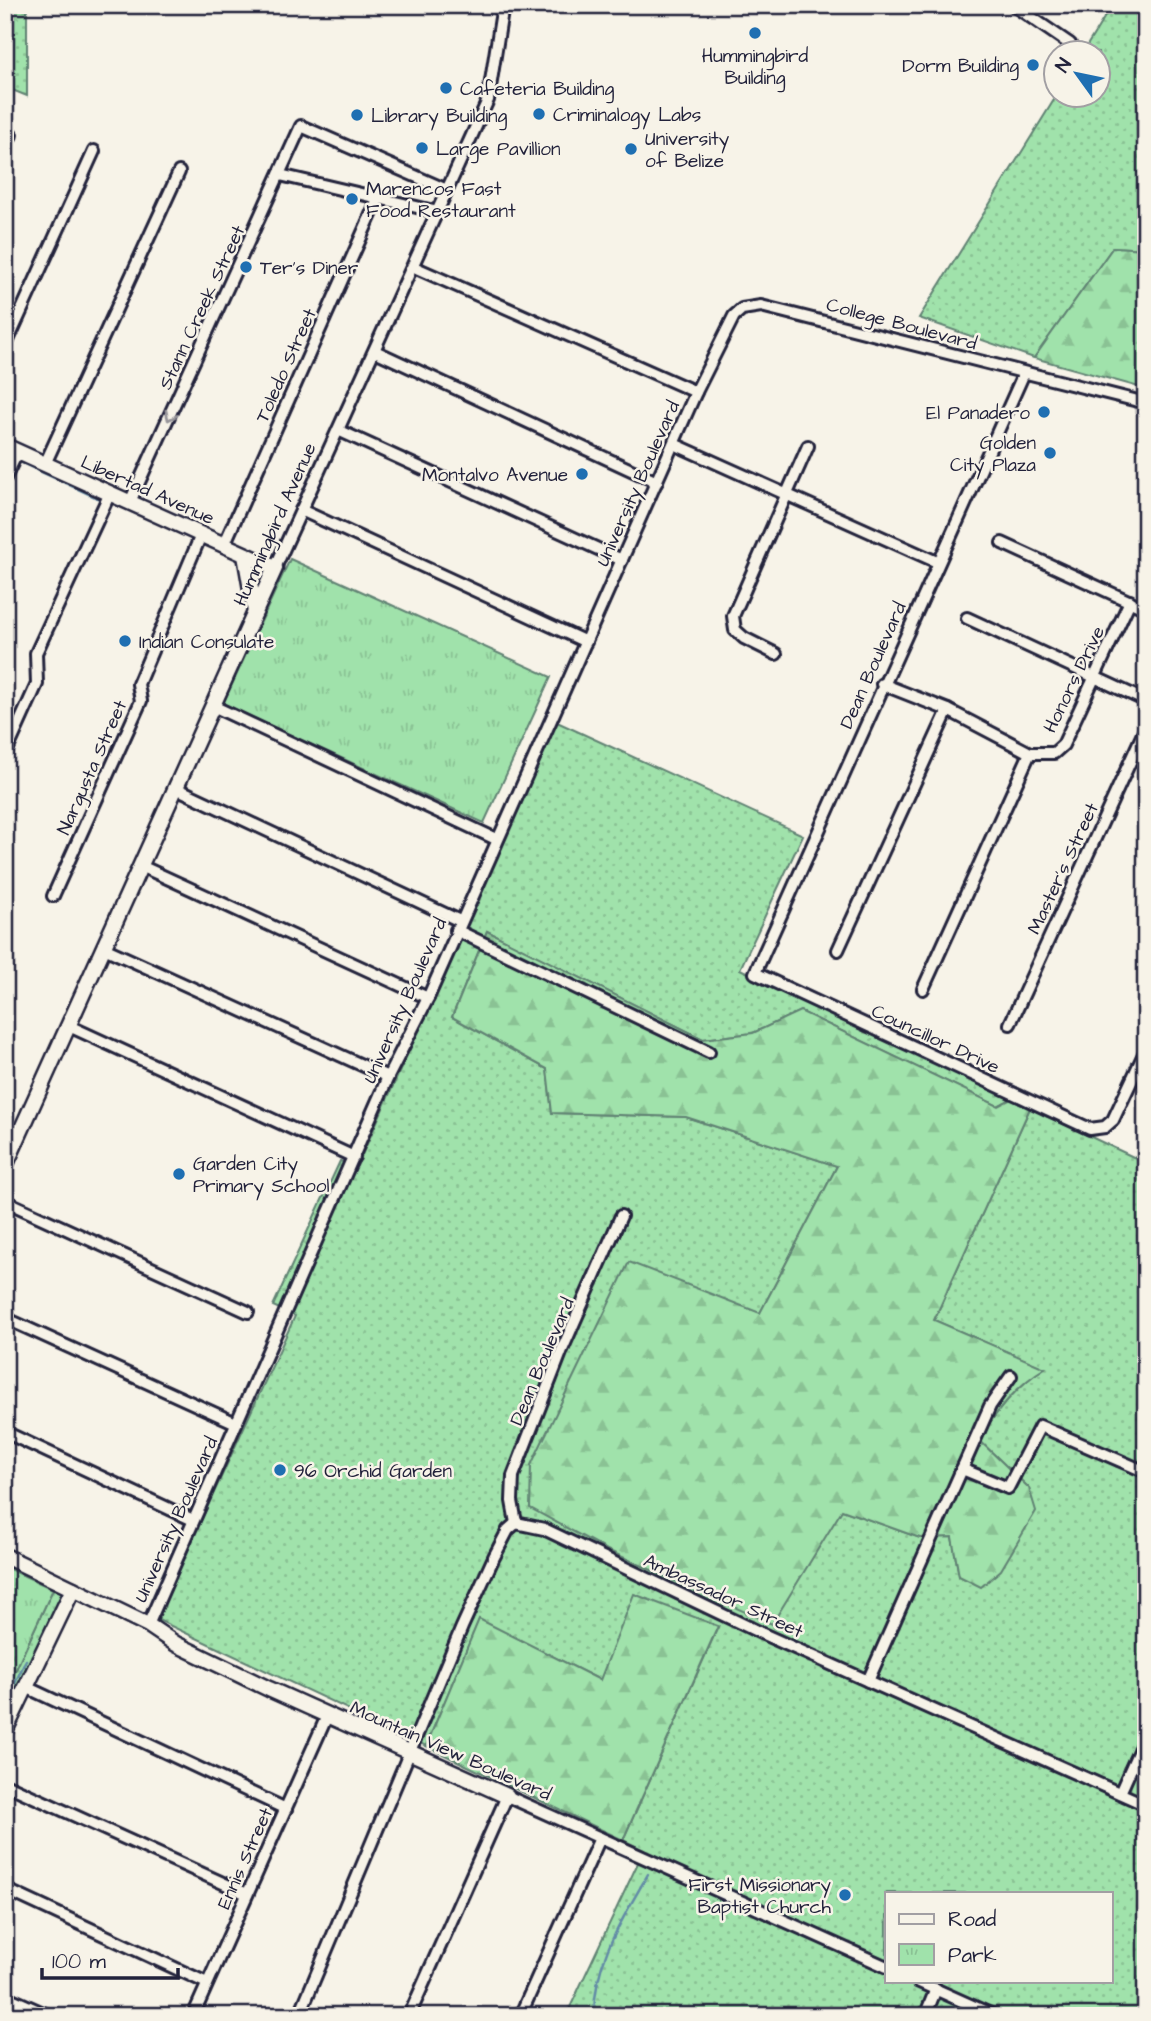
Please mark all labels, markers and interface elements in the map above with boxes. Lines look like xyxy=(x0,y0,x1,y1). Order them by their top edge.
marker: Hummingbird Building xyxy=(747,25,763,41)
north arrow xyxy=(1042,38,1112,108)
place label: Hummingbird Building xyxy=(702,43,809,93)
place label: Dorm Building xyxy=(902,53,1019,81)
text: N xyxy=(1049,53,1079,78)
marker: Dorm Building xyxy=(1025,57,1041,73)
place label: Cafeteria Building xyxy=(460,76,614,104)
marker: Cafeteria Building xyxy=(438,80,454,96)
place label: Criminalogy Labs xyxy=(553,102,701,130)
place label: Library Building xyxy=(371,103,508,131)
marker: Criminalogy Labs xyxy=(531,106,547,122)
marker: Library Building xyxy=(349,107,365,123)
place label: University of Belize xyxy=(645,126,730,175)
place label: Large Pavillion xyxy=(436,136,561,164)
marker: Large Pavillion xyxy=(414,140,430,156)
marker: University of Belize xyxy=(623,141,639,157)
place label: Marencos Fast Food Restaurant xyxy=(366,176,516,225)
marker: Marencos Fast Food Restaurant xyxy=(344,191,360,207)
street label: Stann Creek Street xyxy=(152,221,252,394)
place label: Ter's Diner xyxy=(260,255,359,282)
marker: Ter's Diner xyxy=(238,259,254,275)
street label: College Boulevard xyxy=(823,291,980,359)
street label: Toledo Street xyxy=(249,304,324,427)
street label: University Boulevard xyxy=(590,396,688,571)
place label: El Panadero xyxy=(926,400,1030,427)
marker: El Panadero xyxy=(1036,404,1052,420)
one-way arrow xyxy=(164,409,178,421)
place label: Golden City Plaza xyxy=(950,430,1036,480)
street label: Hummingbird Avenue xyxy=(227,439,324,611)
marker: Golden City Plaza xyxy=(1042,445,1058,461)
street label: Libertad Avenue xyxy=(76,449,219,532)
place label: Montalvo Avenue xyxy=(422,462,568,489)
marker: Montalvo Avenue xyxy=(574,466,590,482)
street label: Dean Boulevard xyxy=(833,598,914,733)
street label: Honors Drive xyxy=(1037,622,1112,738)
place label: Indian Consulate xyxy=(139,629,274,656)
marker: Indian Consulate xyxy=(117,633,133,649)
street label: Nargusta Street xyxy=(51,696,135,840)
street label: Master's Street xyxy=(1021,798,1106,939)
street label: University Boulevard xyxy=(357,913,455,1088)
street label: Councillor Drive xyxy=(867,998,1004,1081)
place label: Garden City Primary School xyxy=(193,1151,329,1201)
marker: Garden City Primary School xyxy=(171,1166,187,1182)
street label: Dean Boulevard xyxy=(503,1293,582,1430)
street label: University Boulevard xyxy=(128,1432,226,1607)
place label: 96 Orchid Garden xyxy=(294,1458,452,1485)
marker: 96 Orchid Garden xyxy=(272,1462,288,1478)
street label: Ambassador Street xyxy=(639,1548,808,1645)
street label: Mountain View Boulevard xyxy=(345,1695,556,1808)
street label: Ennis Street xyxy=(211,1803,280,1914)
place label: First Missionary Baptist Church xyxy=(688,1872,832,1921)
marker: First Missionary Baptist Church xyxy=(837,1887,853,1903)
legend xyxy=(885,1892,1112,1982)
text: Road xyxy=(948,1905,996,1934)
scale bar xyxy=(42,1937,178,1981)
text: Park xyxy=(948,1941,997,1970)
text: 100 m xyxy=(52,1947,107,1976)

